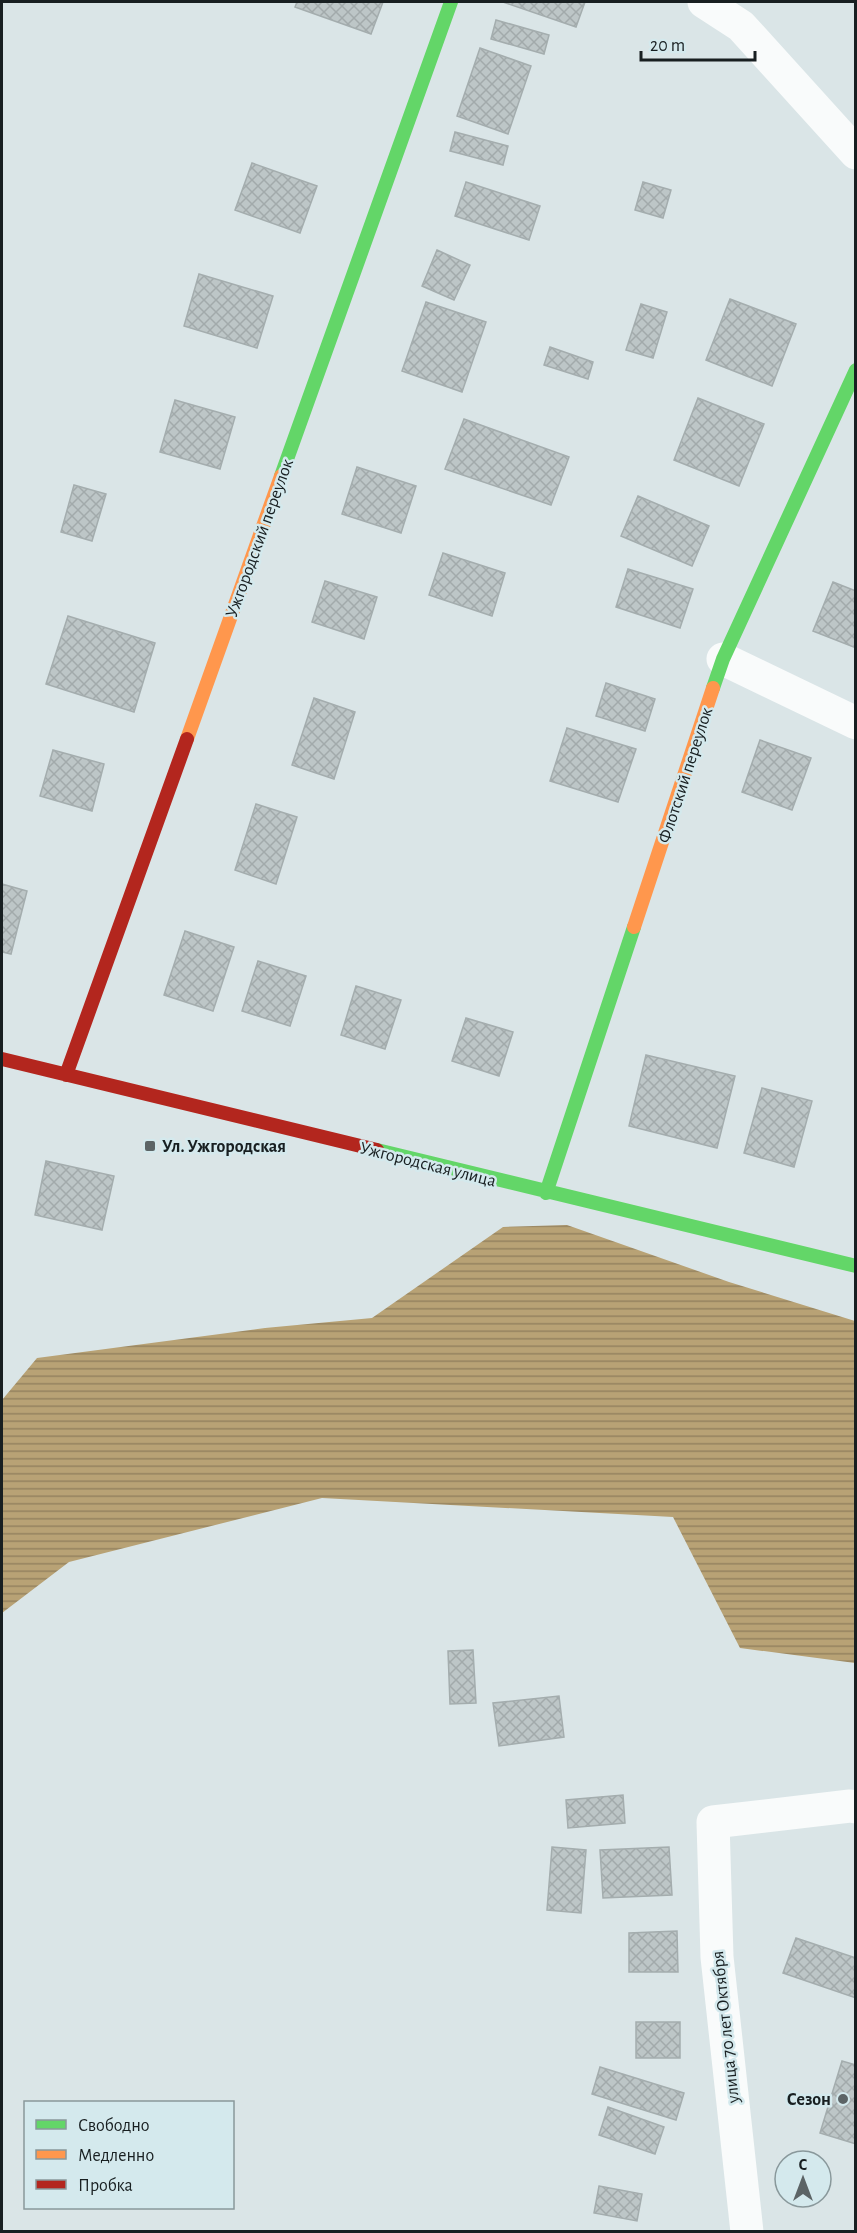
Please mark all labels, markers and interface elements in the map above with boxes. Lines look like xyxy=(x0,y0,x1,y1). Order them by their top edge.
scale bar xyxy=(641,24,755,62)
text: 20 m xyxy=(650,37,685,55)
street label: Ужгородский переулок xyxy=(223,456,297,620)
street label: Флотский переулок xyxy=(656,705,717,845)
place label: Ул. Ужгородская xyxy=(162,1138,286,1156)
marker: Ул. Ужгородская xyxy=(143,1139,157,1153)
street label: Ужгородская улица xyxy=(358,1139,498,1191)
street label: улица 70 лет Октября xyxy=(708,1950,743,2105)
place label: Сезон xyxy=(787,2091,831,2109)
marker: Сезон xyxy=(836,2092,850,2106)
legend xyxy=(24,2101,234,2209)
text: Свободно xyxy=(78,2116,150,2135)
text: Медленно xyxy=(78,2147,154,2165)
north arrow xyxy=(773,2149,833,2209)
text: С xyxy=(799,2157,808,2173)
text: Пробка xyxy=(78,2176,133,2195)

